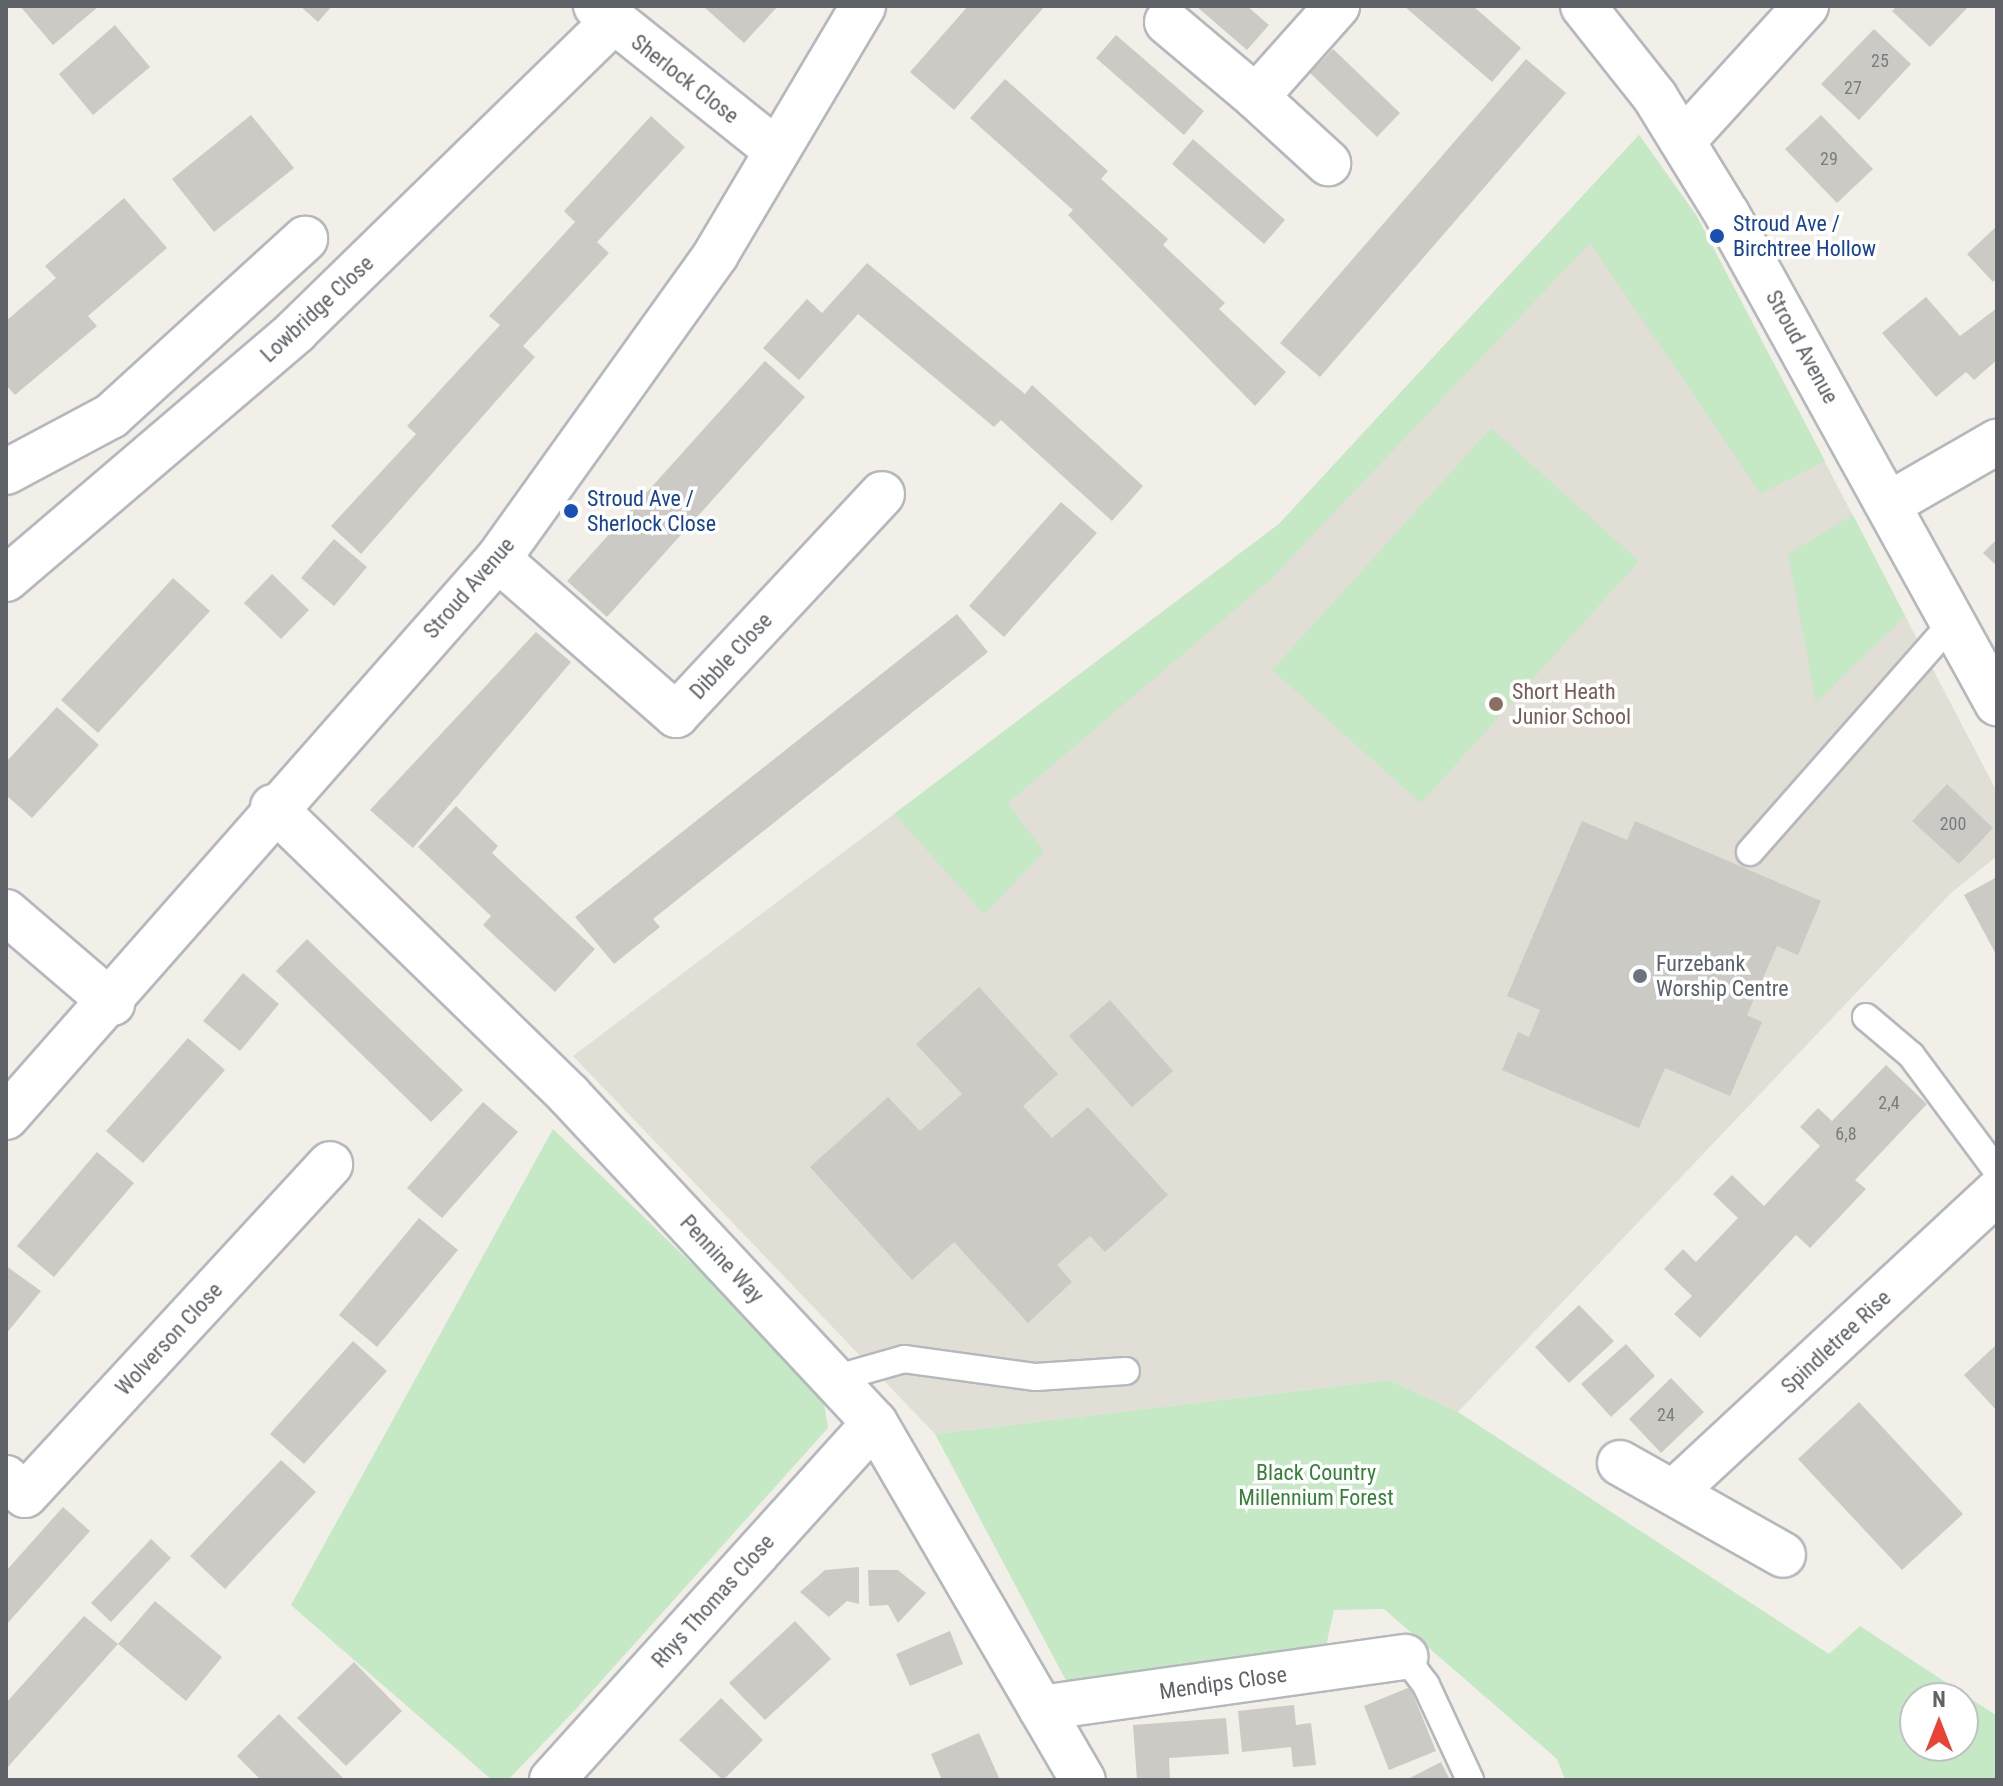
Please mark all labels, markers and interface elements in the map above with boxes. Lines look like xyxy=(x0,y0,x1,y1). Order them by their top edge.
street label: Sherlock Close xyxy=(626,29,744,129)
house number: 25 xyxy=(1871,50,1889,72)
house number: 27 xyxy=(1844,77,1862,99)
house number: 29 xyxy=(1820,148,1838,170)
place label: Stroud Ave / Birchtree Hollow xyxy=(1733,210,1876,262)
marker: Stroud Ave / Birchtree Hollow xyxy=(1708,227,1726,245)
street label: Lowbridge Close xyxy=(255,250,379,368)
street label: Stroud Avenue xyxy=(1760,286,1844,408)
place label: Stroud Ave / Sherlock Close xyxy=(587,485,716,536)
marker: Stroud Ave / Sherlock Close xyxy=(562,502,580,520)
street label: Stroud Avenue xyxy=(418,532,520,644)
street label: Dibble Close xyxy=(684,607,778,705)
place label: Short Heath Junior School xyxy=(1512,678,1631,730)
marker: Short Heath Junior School xyxy=(1487,695,1505,713)
house number: 200 xyxy=(1940,813,1966,835)
place label: Furzebank Worship Centre xyxy=(1656,950,1789,1002)
marker: Furzebank Worship Centre xyxy=(1631,967,1649,985)
house number: 2,4 xyxy=(1878,1092,1900,1114)
house number: 6,8 xyxy=(1835,1123,1857,1145)
street label: Pennine Way xyxy=(675,1210,769,1308)
street label: Wolverson Close xyxy=(110,1277,228,1401)
street label: Spindletree Rise xyxy=(1776,1285,1896,1399)
house number: 24 xyxy=(1657,1404,1675,1426)
park label: Black Country Millennium Forest xyxy=(1238,1459,1394,1510)
street label: Rhys Thomas Close xyxy=(646,1529,780,1673)
street label: Mendips Close xyxy=(1158,1661,1288,1705)
north arrow xyxy=(1899,1682,1979,1762)
text: N xyxy=(1932,1687,1946,1712)

